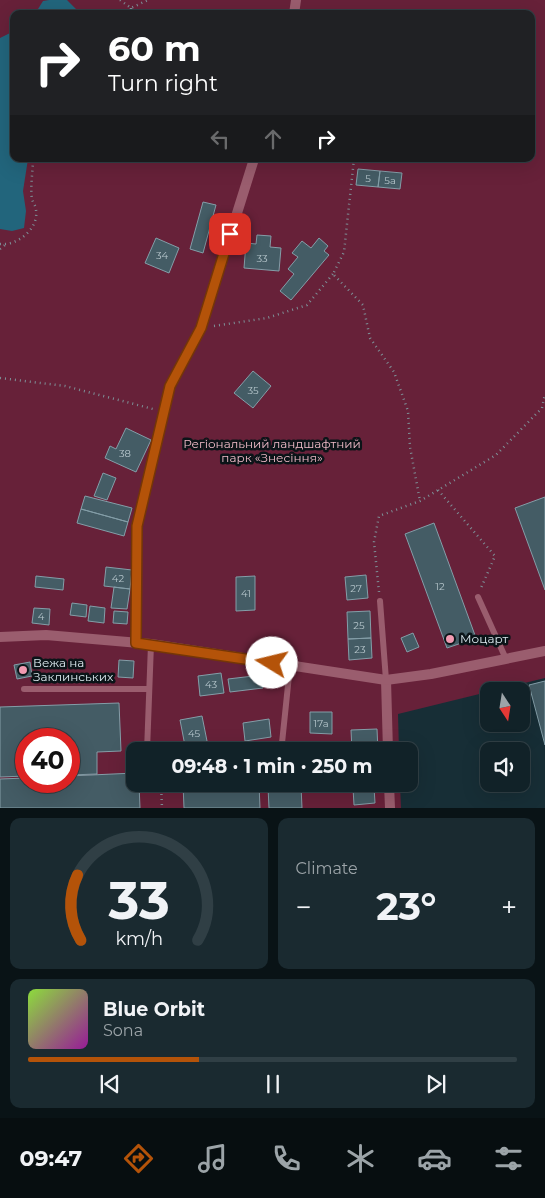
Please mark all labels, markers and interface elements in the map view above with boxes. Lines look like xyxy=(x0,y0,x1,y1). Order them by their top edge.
text: 60 m xyxy=(108,27,201,70)
icon: right xyxy=(25,30,90,95)
text: Turn right xyxy=(108,70,218,97)
icon: left xyxy=(206,125,234,153)
icon: ahead xyxy=(259,125,287,153)
icon: right xyxy=(312,125,340,153)
house number: 5 xyxy=(365,172,371,185)
house number: 5а xyxy=(384,174,396,187)
pin xyxy=(209,213,251,255)
icon: arrive xyxy=(216,220,244,248)
house number: 34 xyxy=(156,249,169,262)
house number: 33 xyxy=(256,252,268,265)
house number: 35 xyxy=(247,384,259,397)
park label: Регіональний ландшафтний парк «Знесіння» xyxy=(183,436,361,465)
house number: 38 xyxy=(119,447,131,460)
house number: 42 xyxy=(112,572,124,585)
house number: 12 xyxy=(435,580,445,593)
house number: 27 xyxy=(350,582,362,595)
house number: 41 xyxy=(241,587,251,600)
house number: 4 xyxy=(38,610,45,623)
house number: 25 xyxy=(353,619,365,632)
place label: Моцарт xyxy=(460,631,508,646)
marker: Моцарт xyxy=(444,633,456,645)
position arrow xyxy=(245,636,297,688)
house number: 23 xyxy=(354,643,366,656)
place label: Вежа на Заклинських xyxy=(33,655,114,684)
marker: Вежа на Заклинських xyxy=(17,664,29,676)
house number: 43 xyxy=(205,678,217,691)
north arrow xyxy=(480,682,530,732)
map controls xyxy=(480,682,530,792)
house number: 17а xyxy=(314,717,328,730)
house number: 45 xyxy=(188,727,200,740)
speed limit sign: 40 xyxy=(15,728,80,793)
button: sound xyxy=(480,742,530,792)
text: 09:48 · 1 min · 250 m xyxy=(171,755,373,778)
text: Climate xyxy=(296,859,358,878)
text: 33 xyxy=(107,869,169,932)
text: 23° xyxy=(376,883,436,930)
text: − xyxy=(296,890,312,924)
text: + xyxy=(501,890,517,924)
text: km/h xyxy=(115,928,163,949)
text: Blue Orbit xyxy=(103,998,205,1021)
text: Sona xyxy=(103,1021,143,1040)
icon: previous xyxy=(96,1070,124,1098)
icon: pause xyxy=(259,1070,287,1098)
icon: next xyxy=(422,1070,450,1098)
icon: directions xyxy=(121,1141,156,1176)
icon: music xyxy=(195,1141,230,1176)
icon: phone xyxy=(269,1141,304,1176)
icon: climate xyxy=(343,1141,378,1176)
icon: car xyxy=(417,1141,452,1176)
icon: filters xyxy=(491,1141,526,1176)
text: 09:47 xyxy=(19,1145,82,1172)

